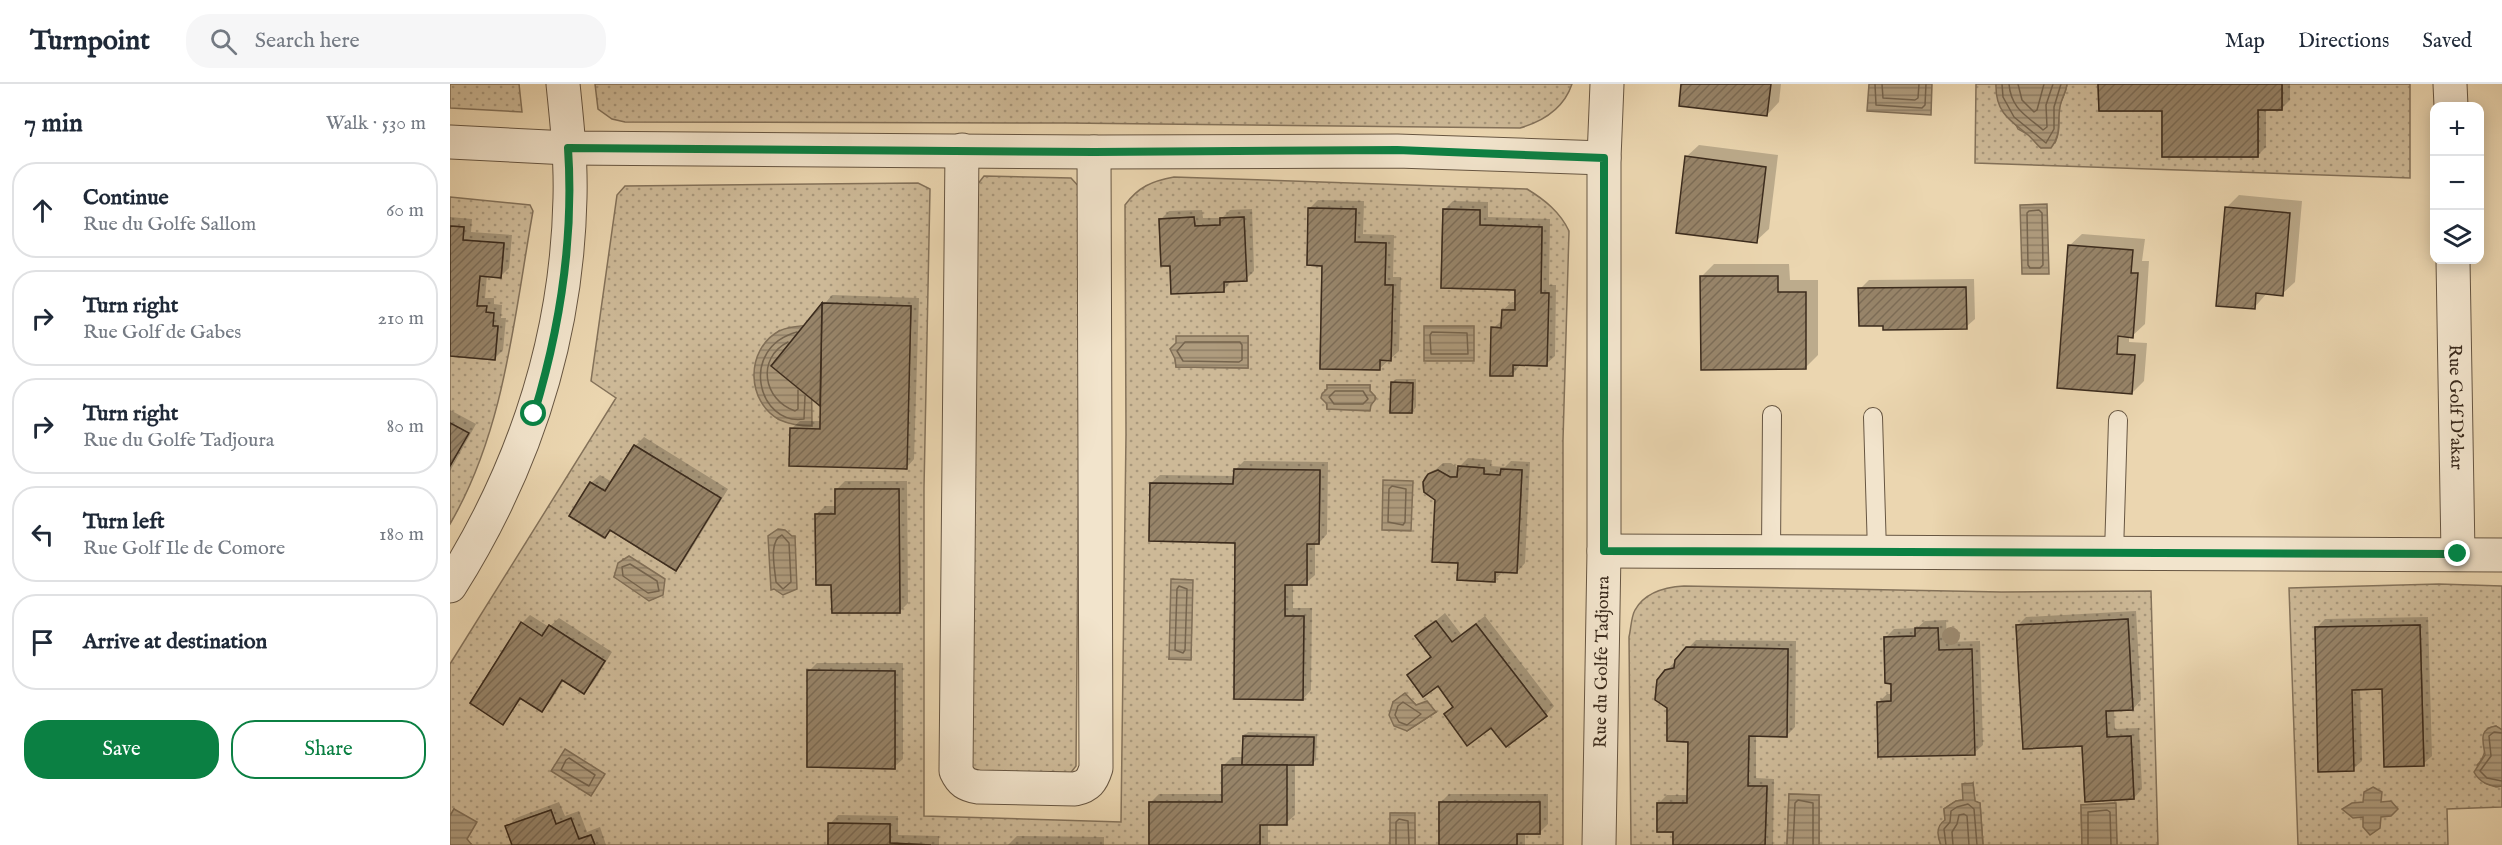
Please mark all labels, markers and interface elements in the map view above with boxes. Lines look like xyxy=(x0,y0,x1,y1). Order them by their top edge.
search box xyxy=(186,14,606,68)
text: Turnpoint xyxy=(30,24,150,59)
icon: search xyxy=(207,25,240,58)
text: Search here xyxy=(255,27,360,55)
text: Map xyxy=(2225,28,2265,55)
text: Directions xyxy=(2298,28,2389,55)
text: Saved xyxy=(2422,28,2472,55)
map controls xyxy=(2430,102,2484,264)
button: + xyxy=(2430,102,2484,156)
text: 7 min xyxy=(24,107,83,140)
text: Walk · 530 m xyxy=(326,111,426,136)
button: − xyxy=(2430,156,2484,210)
text: Continue xyxy=(83,184,169,212)
icon: ahead xyxy=(26,194,59,227)
text: 60 m xyxy=(386,198,424,223)
button: layers xyxy=(2430,210,2484,264)
text: Rue du Golfe Sallom xyxy=(83,212,256,237)
text: Turn right xyxy=(83,292,178,320)
icon: right xyxy=(26,302,59,335)
text: 210 m xyxy=(378,306,424,331)
text: Rue Golf de Gabes xyxy=(83,320,241,345)
street label: Rue Golf D'akar xyxy=(2443,344,2468,470)
text: Turn right xyxy=(83,400,178,428)
route start xyxy=(520,400,546,426)
icon: right xyxy=(26,410,59,443)
text: 80 m xyxy=(387,414,424,439)
text: Rue du Golfe Tadjoura xyxy=(83,428,274,453)
text: Turn left xyxy=(83,508,165,536)
icon: left xyxy=(26,518,59,551)
text: 180 m xyxy=(379,522,424,547)
text: Rue Golf Ile de Comore xyxy=(83,536,285,561)
route end xyxy=(2444,540,2470,566)
street label: Rue du Golfe Tadjoura xyxy=(1589,575,1615,748)
icon: arrive xyxy=(26,626,59,659)
text: Arrive at destination xyxy=(83,628,267,656)
button: Save xyxy=(24,720,219,779)
button: Share xyxy=(231,720,426,779)

